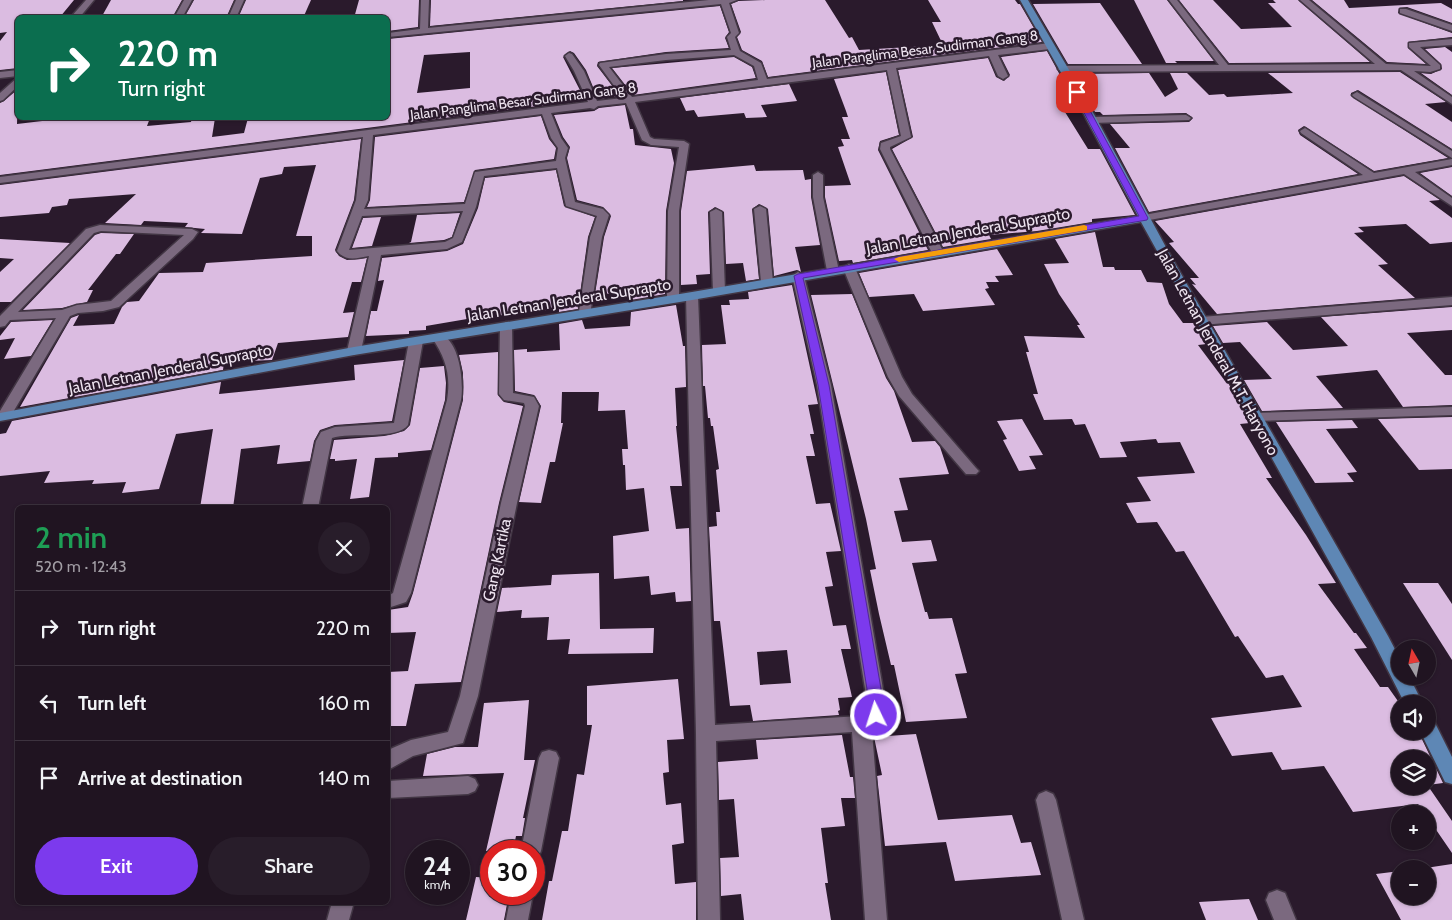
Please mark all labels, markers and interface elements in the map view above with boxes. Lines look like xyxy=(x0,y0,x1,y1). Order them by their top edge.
street label: Jalan Panglima Besar Sudirman Gang 8 xyxy=(810,26,1039,72)
text: 220 m xyxy=(118,32,218,75)
icon: right xyxy=(35,35,100,100)
pin xyxy=(1056,71,1098,113)
text: Turn right xyxy=(118,75,205,102)
street label: Jalan Panglima Besar Sudirman Gang 8 xyxy=(408,78,637,124)
icon: arrive xyxy=(1063,78,1091,106)
street label: Jalan Letnan Jenderal Suprapto xyxy=(864,204,1071,258)
street label: Jalan Letnan Jenderal M.T. Haryono xyxy=(1153,245,1283,459)
street label: Jalan Letnan Jenderal Suprapto xyxy=(465,274,673,326)
street label: Jalan Letnan Jenderal Suprapto xyxy=(66,340,273,398)
street label: Gang Kartika xyxy=(479,516,515,603)
text: 2 min xyxy=(35,519,107,556)
button: close xyxy=(318,522,370,574)
text: 520 m · 12:43 xyxy=(35,557,127,576)
icon: right xyxy=(35,614,63,642)
text: Turn right xyxy=(78,617,156,640)
text: 220 m xyxy=(316,617,370,640)
north arrow xyxy=(1391,640,1436,685)
map controls xyxy=(1391,640,1436,905)
position arrow xyxy=(849,688,901,740)
icon: left xyxy=(35,689,63,717)
text: Turn left xyxy=(78,692,146,715)
text: 160 m xyxy=(319,692,370,715)
button: sound xyxy=(1391,695,1436,740)
button: layers xyxy=(1391,750,1436,795)
icon: arrive xyxy=(35,764,63,792)
text: Arrive at destination xyxy=(78,767,242,790)
text: 140 m xyxy=(319,767,370,790)
button: + xyxy=(1391,805,1436,850)
button: Exit xyxy=(35,837,198,895)
button: Share xyxy=(208,837,370,895)
speed limit sign: 30 xyxy=(480,840,545,905)
text: 24 xyxy=(423,851,452,881)
button: − xyxy=(1391,860,1436,905)
text: km/h xyxy=(424,877,451,892)

